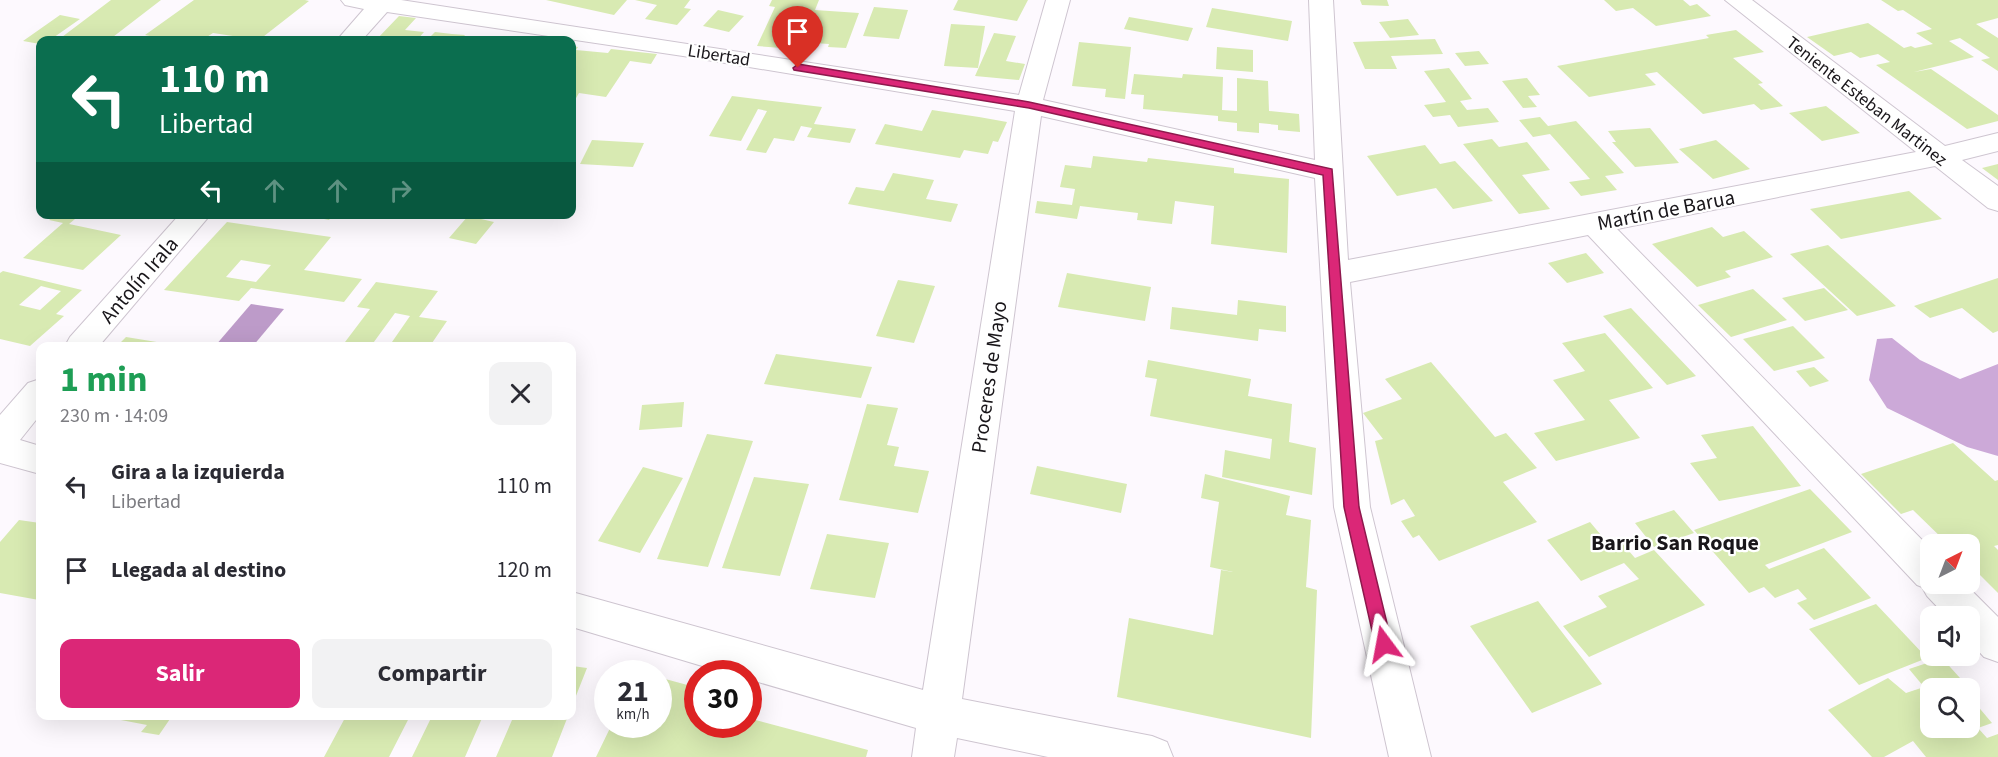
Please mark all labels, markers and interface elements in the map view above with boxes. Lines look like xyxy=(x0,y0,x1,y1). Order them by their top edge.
pin xyxy=(772,6,823,68)
icon: arrive xyxy=(781,15,814,48)
street label: Teniente Esteban Martinez xyxy=(1781,31,1953,172)
street label: Libertad xyxy=(686,38,752,73)
text: 110 m xyxy=(159,49,270,109)
icon: left xyxy=(60,60,138,138)
text: Libertad xyxy=(159,105,254,144)
icon: left xyxy=(195,174,228,207)
icon: ahead xyxy=(258,174,291,207)
icon: ahead xyxy=(321,174,354,207)
icon: right xyxy=(384,174,417,207)
street label: Martín de Barua xyxy=(1595,182,1737,238)
street label: Antolín Irala xyxy=(93,230,185,330)
street label: Proceres de Mayo xyxy=(963,299,1015,455)
text: 1 min xyxy=(60,354,148,405)
button: close xyxy=(489,362,552,425)
text: 230 m · 14:09 xyxy=(60,402,168,430)
text: Gira a la izquierda xyxy=(111,456,285,488)
icon: left xyxy=(60,470,93,503)
text: 110 m xyxy=(497,470,552,502)
text: Libertad xyxy=(111,488,181,516)
district label: Barrio San Roque xyxy=(1591,527,1759,559)
north arrow xyxy=(1920,534,1980,594)
map controls xyxy=(1920,534,1980,738)
icon: arrive xyxy=(60,554,93,587)
text: Llegada al destino xyxy=(111,554,286,586)
text: 120 m xyxy=(497,554,552,586)
button: sound xyxy=(1920,606,1980,666)
position arrow xyxy=(1352,612,1416,676)
button: Salir xyxy=(60,639,300,708)
button: Compartir xyxy=(312,639,552,708)
speed limit sign: 30 xyxy=(684,660,762,738)
text: 21 xyxy=(617,670,649,713)
button: search xyxy=(1920,678,1980,738)
text: km/h xyxy=(616,704,650,725)

